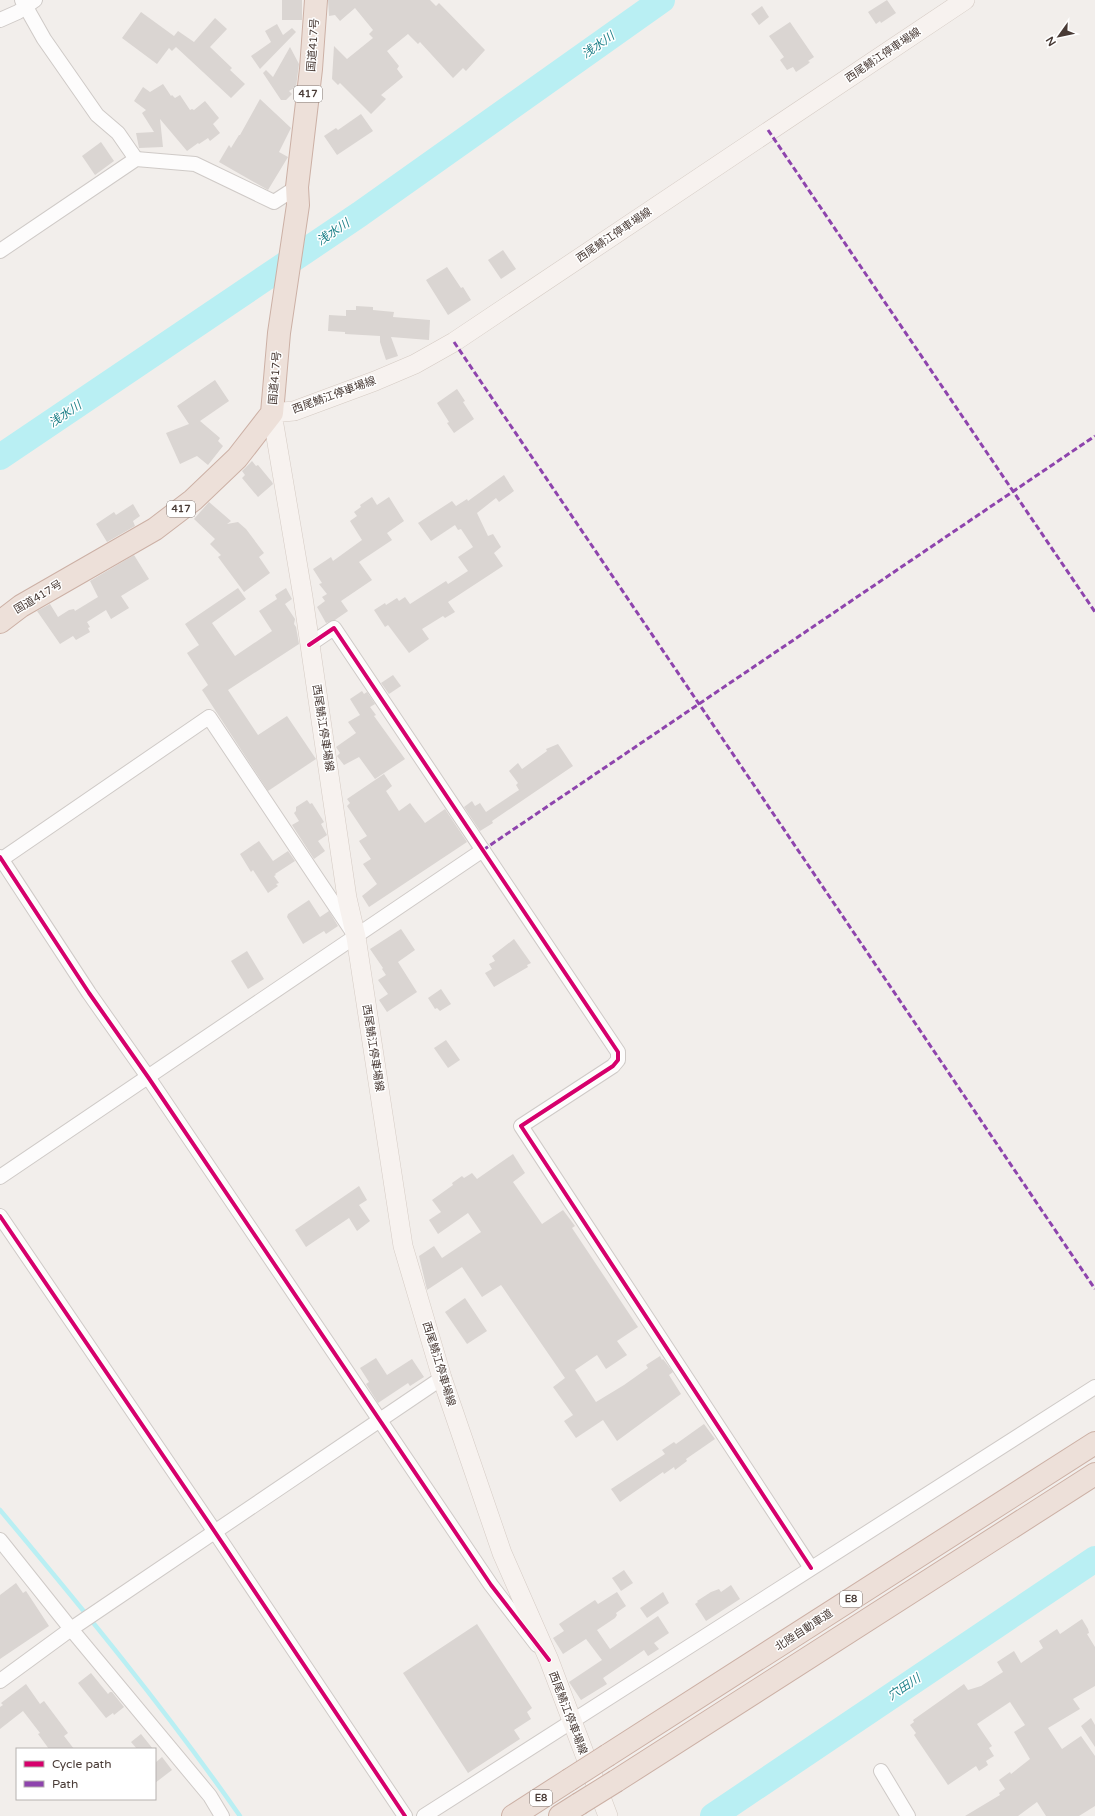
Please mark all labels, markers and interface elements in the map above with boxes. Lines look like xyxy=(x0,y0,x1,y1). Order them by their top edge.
north arrow xyxy=(1039,16,1079,56)
street label: 国道417号 xyxy=(305,18,321,72)
street label: 西尾鯖江停車場線 xyxy=(843,25,923,85)
water label: 浅水川 xyxy=(579,28,618,61)
text: N xyxy=(1043,34,1059,48)
road number: 417 xyxy=(294,86,322,102)
street label: 西尾鯖江停車場線 xyxy=(574,205,654,265)
water label: 浅水川 xyxy=(314,215,353,248)
street label: 国道417号 xyxy=(266,351,284,405)
street label: 西尾鯖江停車場線 xyxy=(290,374,378,416)
water label: 浅水川 xyxy=(46,397,85,430)
road number: 417 xyxy=(167,501,195,517)
street label: 国道417号 xyxy=(12,578,64,616)
street label: 西尾鯖江停車場線 xyxy=(310,684,336,772)
street label: 西尾鯖江停車場線 xyxy=(360,1004,386,1092)
street label: 西尾鯖江停車場線 xyxy=(420,1320,458,1408)
road number: E8 xyxy=(840,1591,862,1607)
street label: 北陸自動車道 xyxy=(773,1607,835,1653)
street label: 西尾鯖江停車場線 xyxy=(546,1670,590,1756)
water label: 穴田川 xyxy=(885,1670,924,1703)
legend xyxy=(16,1748,156,1800)
text: Cycle path xyxy=(52,1757,111,1771)
text: Path xyxy=(52,1777,78,1791)
road number: E8 xyxy=(530,1790,552,1806)

